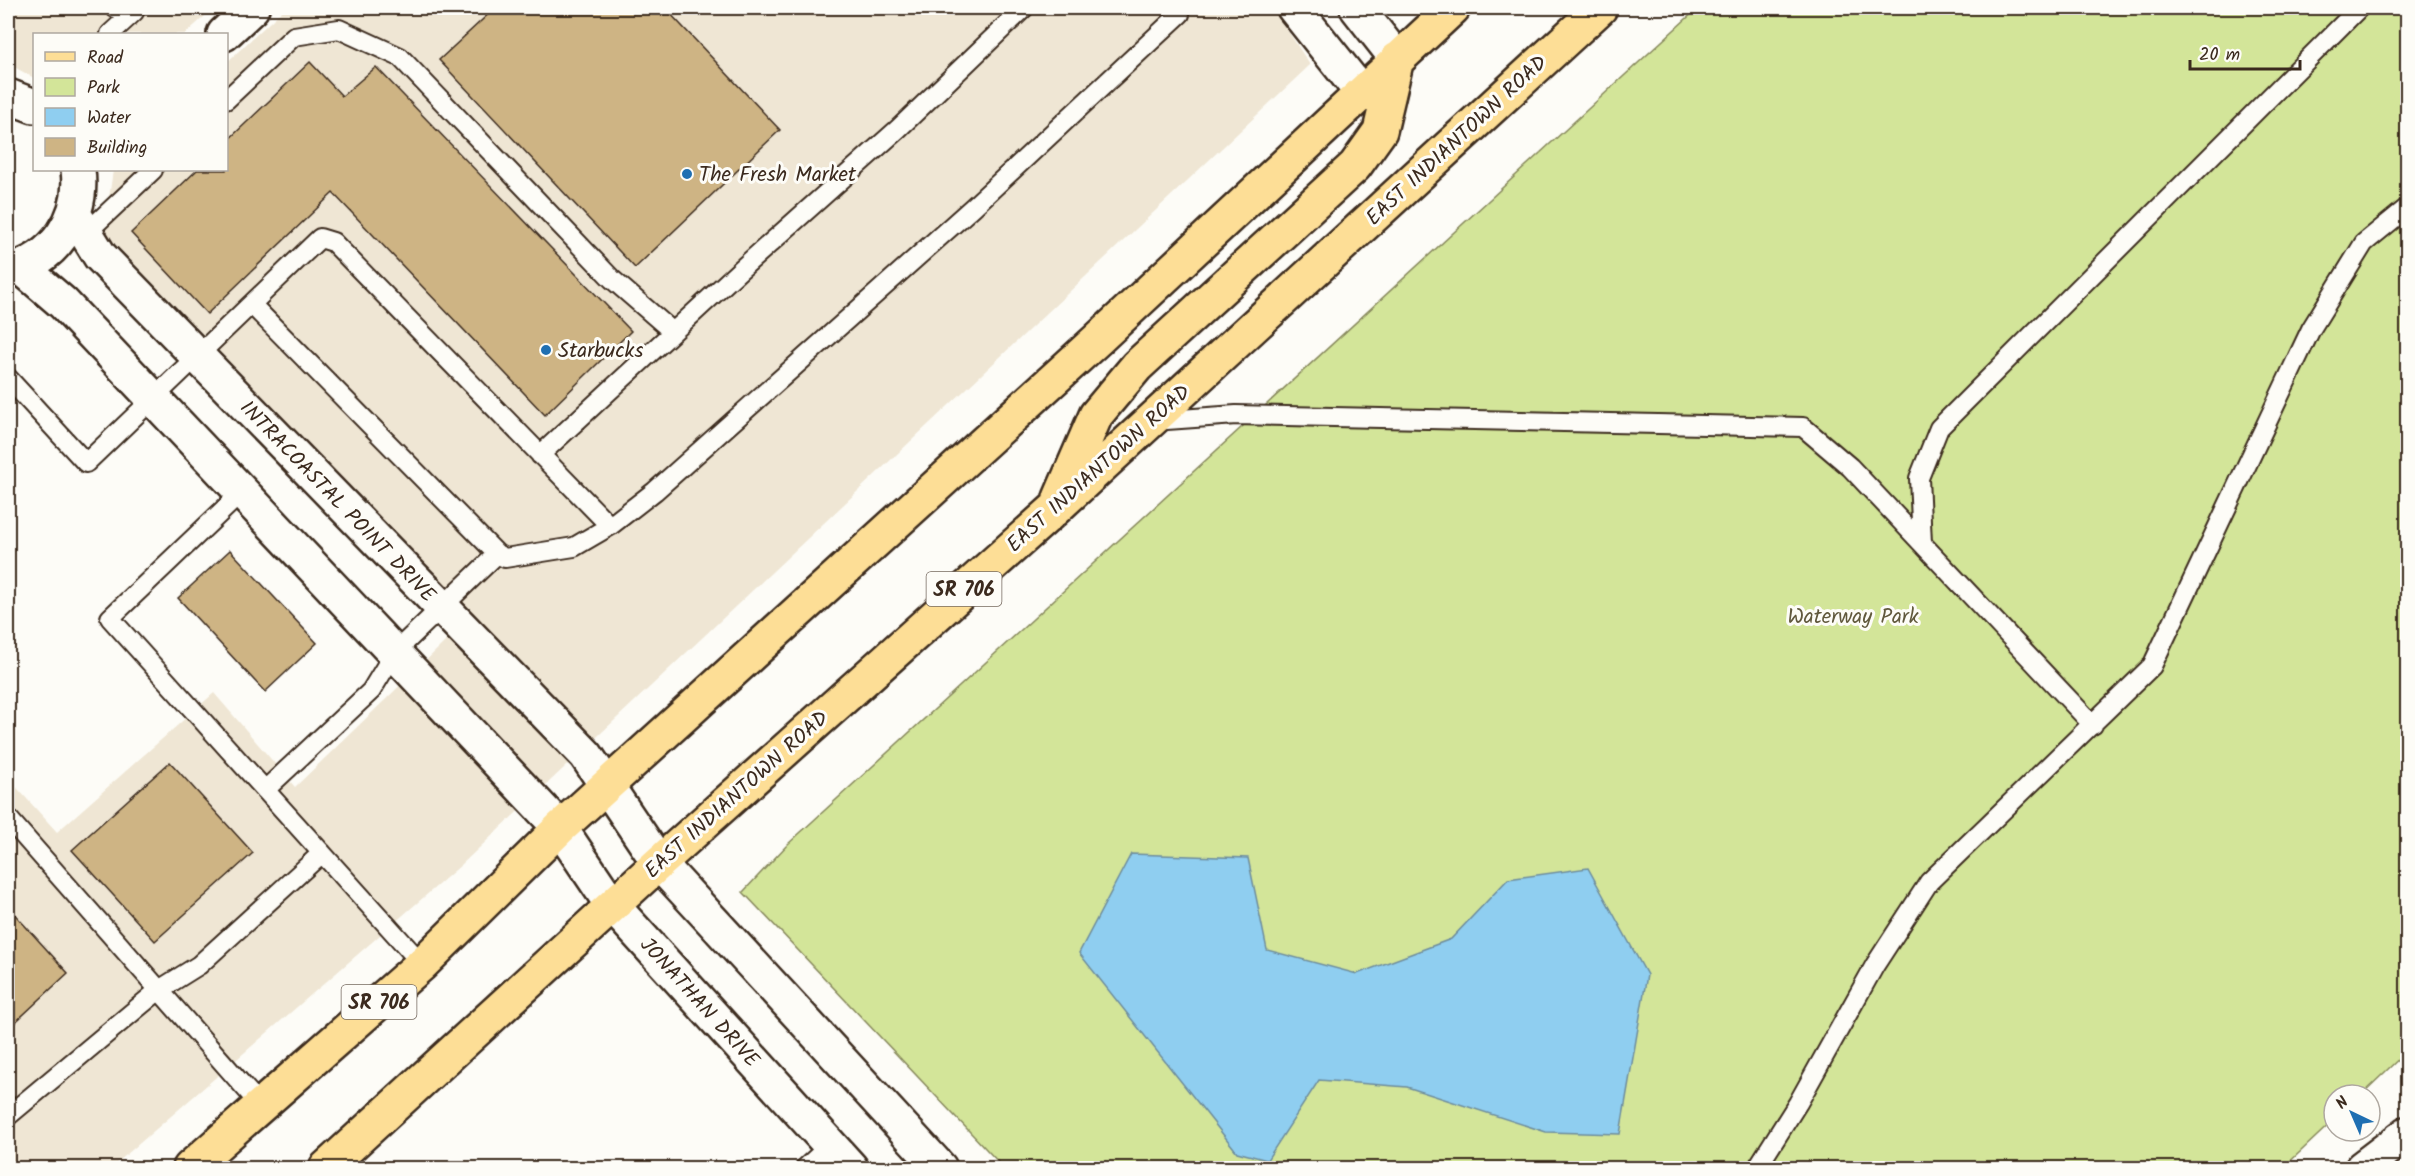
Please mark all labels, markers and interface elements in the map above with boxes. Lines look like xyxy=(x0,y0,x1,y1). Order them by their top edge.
legend xyxy=(33,33,228,171)
scale bar xyxy=(2190,33,2300,71)
text: 20 m xyxy=(2199,41,2240,70)
text: Road xyxy=(87,44,124,73)
street label: EAST INDIANTOWN ROAD xyxy=(1359,48,1555,234)
text: Park xyxy=(87,74,120,103)
text: Water xyxy=(87,104,132,133)
text: Building xyxy=(87,134,147,163)
place label: The Fresh Market xyxy=(699,159,857,192)
marker: The Fresh Market xyxy=(680,167,694,181)
place label: Starbucks xyxy=(558,335,643,368)
marker: Starbucks xyxy=(539,343,553,357)
street label: EAST INDIANTOWN ROAD xyxy=(999,377,1199,561)
street label: INTRACOASTAL POINT DRIVE xyxy=(231,393,443,611)
road number: SR 706 xyxy=(926,572,1002,606)
park label: Waterway Park xyxy=(1787,601,1919,634)
street label: EAST INDIANTOWN ROAD xyxy=(637,703,837,887)
street label: JONATHAN DRIVE xyxy=(631,930,767,1076)
road number: SR 706 xyxy=(342,985,416,1019)
north arrow xyxy=(2322,1083,2382,1143)
text: N xyxy=(2330,1091,2355,1116)

